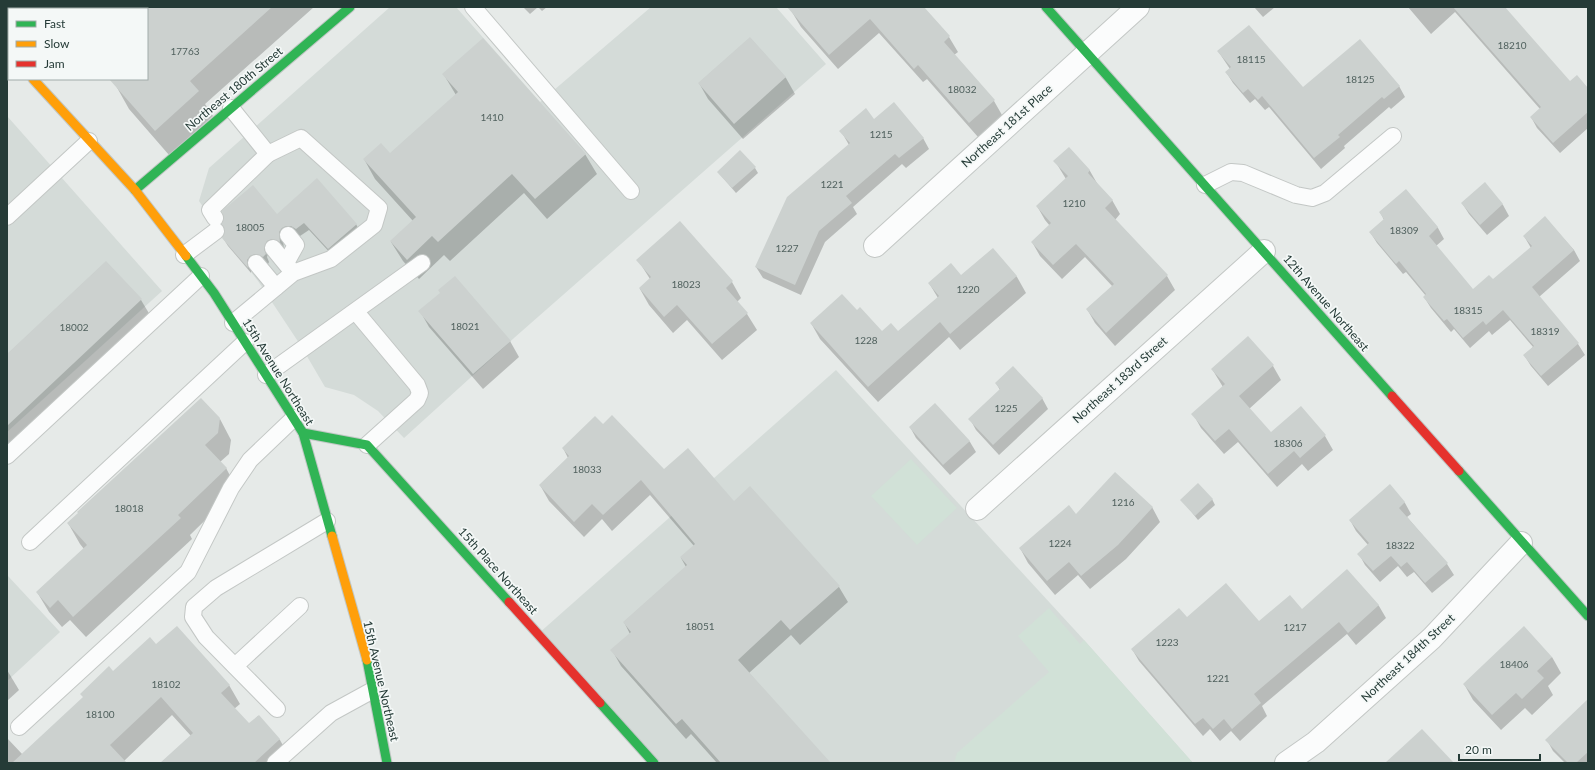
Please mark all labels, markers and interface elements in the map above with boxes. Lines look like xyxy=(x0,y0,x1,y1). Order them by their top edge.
legend xyxy=(8,8,148,80)
text: Fast xyxy=(44,16,66,31)
text: Slow xyxy=(44,36,70,51)
house number: 18210 xyxy=(1497,39,1527,51)
street label: Northeast 180th Street xyxy=(182,43,286,134)
house number: 17763 xyxy=(170,45,200,57)
house number: 18115 xyxy=(1236,53,1266,65)
text: Jam xyxy=(44,56,65,71)
house number: 18125 xyxy=(1345,73,1375,85)
street label: Northeast 181st Place xyxy=(958,81,1055,170)
house number: 18032 xyxy=(947,83,977,95)
house number: 1410 xyxy=(480,111,504,123)
house number: 1215 xyxy=(869,128,893,140)
house number: 1221 xyxy=(820,178,844,190)
house number: 1210 xyxy=(1062,197,1086,209)
house number: 18005 xyxy=(235,221,265,233)
house number: 18309 xyxy=(1389,224,1419,236)
house number: 1227 xyxy=(775,242,799,254)
street label: 12th Avenue Northeast xyxy=(1280,251,1373,355)
house number: 18023 xyxy=(671,278,701,290)
house number: 1220 xyxy=(956,283,980,295)
house number: 18315 xyxy=(1453,304,1483,316)
street label: 15th Avenue Northeast xyxy=(239,315,318,429)
house number: 18021 xyxy=(450,320,480,332)
house number: 18002 xyxy=(59,321,89,333)
house number: 18319 xyxy=(1530,325,1560,337)
street label: Northeast 183rd Street xyxy=(1069,333,1171,426)
house number: 1228 xyxy=(854,334,878,346)
house number: 1225 xyxy=(994,402,1018,414)
house number: 18306 xyxy=(1273,437,1303,449)
house number: 18033 xyxy=(572,463,602,475)
house number: 1216 xyxy=(1111,496,1135,508)
house number: 18018 xyxy=(114,502,144,514)
street label: 15th Place Northeast xyxy=(455,524,542,618)
house number: 1224 xyxy=(1048,537,1072,549)
house number: 18322 xyxy=(1385,539,1415,551)
street label: Northeast 184th Street xyxy=(1358,610,1458,705)
street label: 15th Avenue Northeast xyxy=(360,619,403,743)
house number: 18051 xyxy=(685,620,715,632)
house number: 1217 xyxy=(1283,621,1307,633)
house number: 1223 xyxy=(1155,636,1179,648)
house number: 18406 xyxy=(1499,658,1529,670)
house number: 1221 xyxy=(1206,672,1230,684)
house number: 18102 xyxy=(151,678,181,690)
house number: 18100 xyxy=(85,708,115,720)
scale bar xyxy=(1459,736,1540,762)
text: 20 m xyxy=(1465,742,1492,757)

